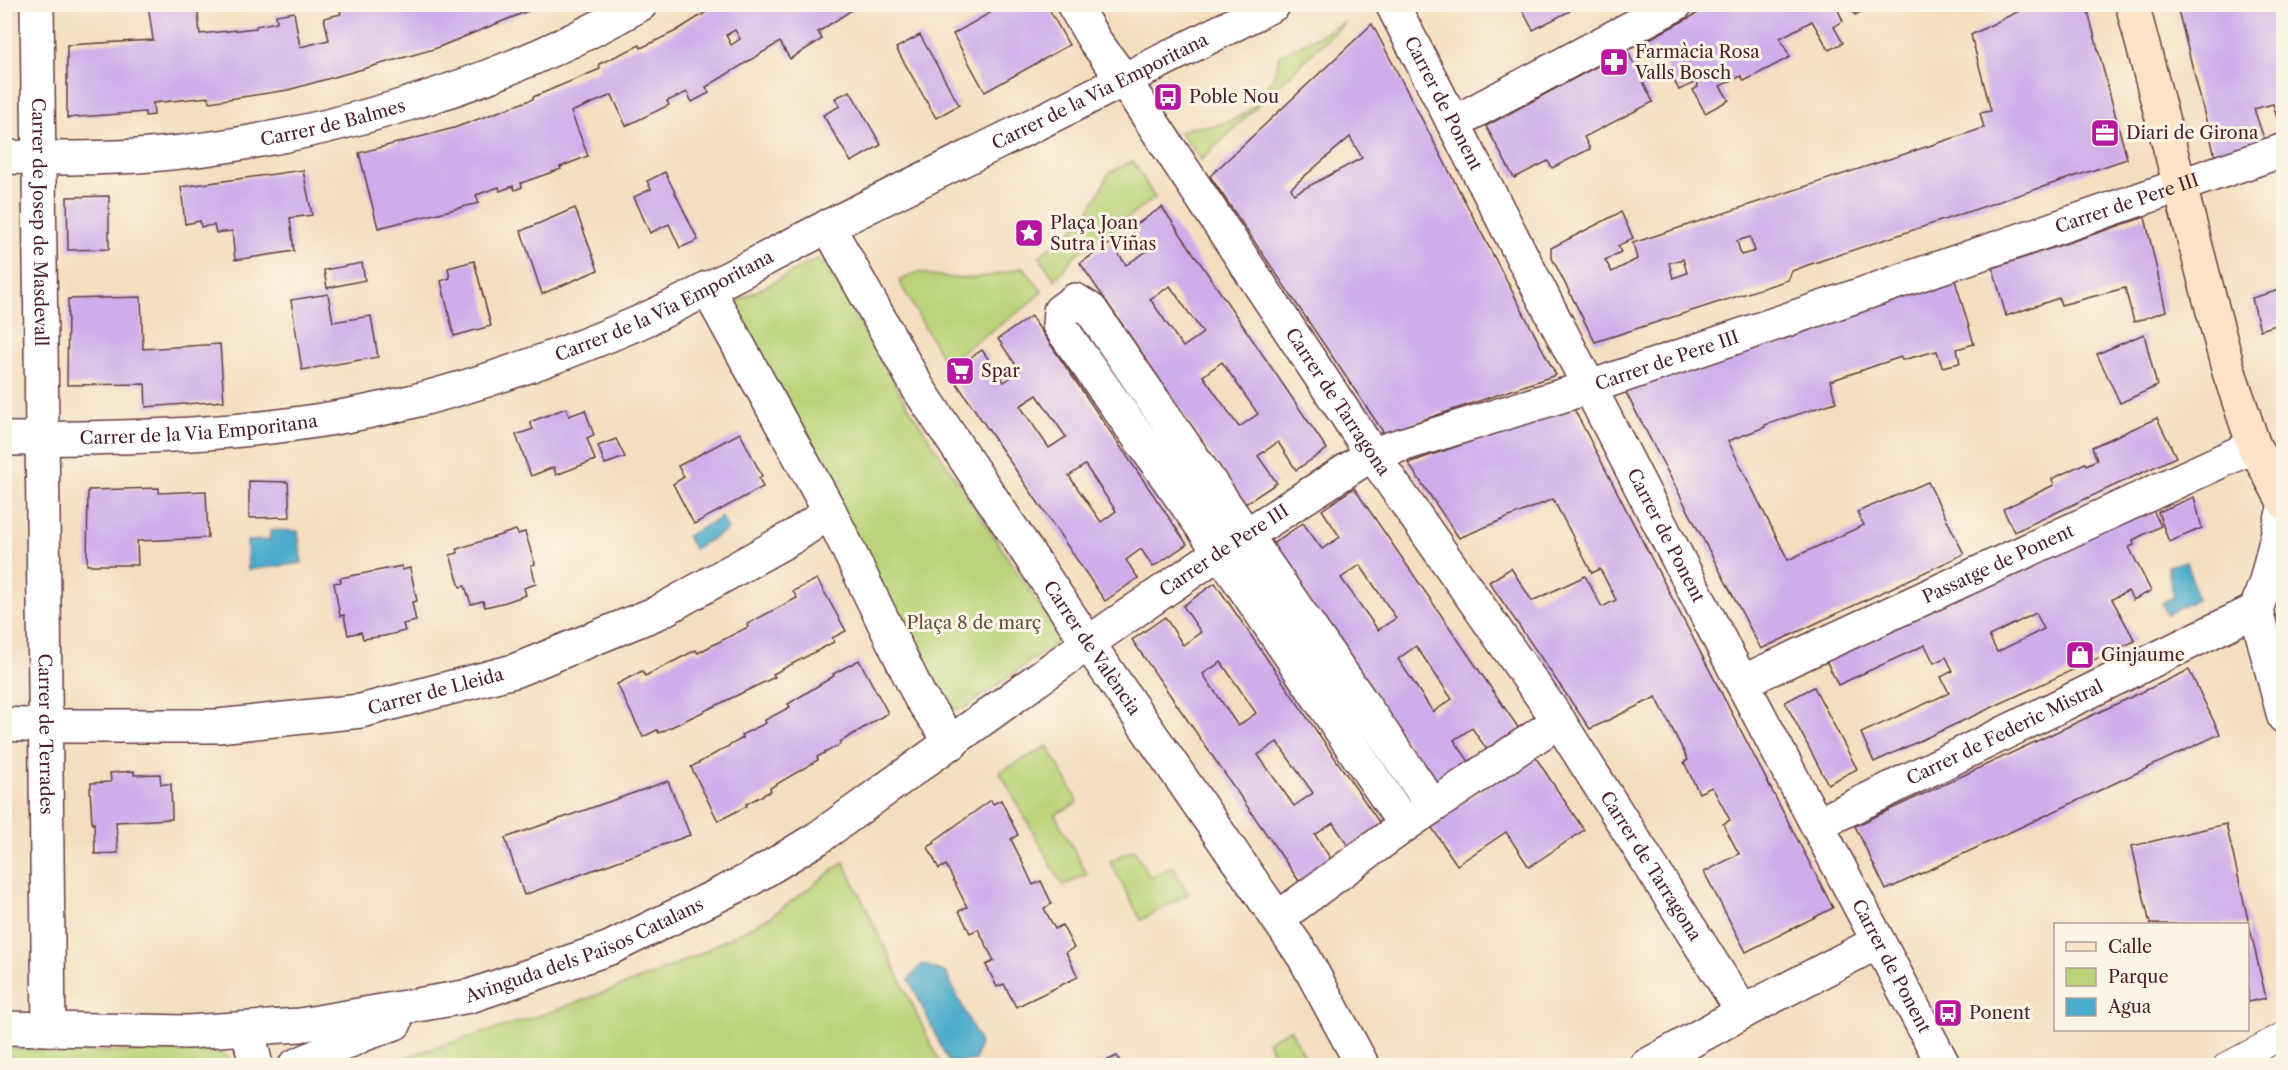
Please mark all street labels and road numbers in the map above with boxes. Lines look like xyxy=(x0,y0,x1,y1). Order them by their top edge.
street label: Carrer de la Via Emporitana xyxy=(988,28,1212,155)
street label: Carrer de Ponent xyxy=(1400,33,1487,175)
street label: Carrer de Balmes xyxy=(259,94,408,151)
street label: Carrer de Josep de Masdevall xyxy=(27,97,52,347)
street label: Carrer de Pere III xyxy=(2052,169,2202,238)
street label: Carrer de la Via Emporitana xyxy=(552,245,778,366)
street label: Carrer de Tarragona xyxy=(1281,324,1395,480)
street label: Carrer de Pere III xyxy=(1592,326,1742,395)
street label: Carrer de la Via Emporitana xyxy=(79,410,320,449)
street label: Carrer de Ponent xyxy=(1622,465,1710,607)
street label: Carrer de Pere III xyxy=(1155,500,1293,601)
street label: Passatge de Ponent xyxy=(1919,519,2078,608)
street label: Carrer de València xyxy=(1039,576,1146,720)
street label: Carrer de Terrades xyxy=(34,653,57,815)
street label: Carrer de Lleida xyxy=(365,663,506,720)
street label: Carrer de Federic Mistral xyxy=(1903,675,2107,790)
street label: Carrer de Tarragona xyxy=(1595,787,1707,945)
street label: Avinguda dels Països Catalans xyxy=(462,893,707,1008)
street label: Carrer de Ponent xyxy=(1847,896,1936,1037)

